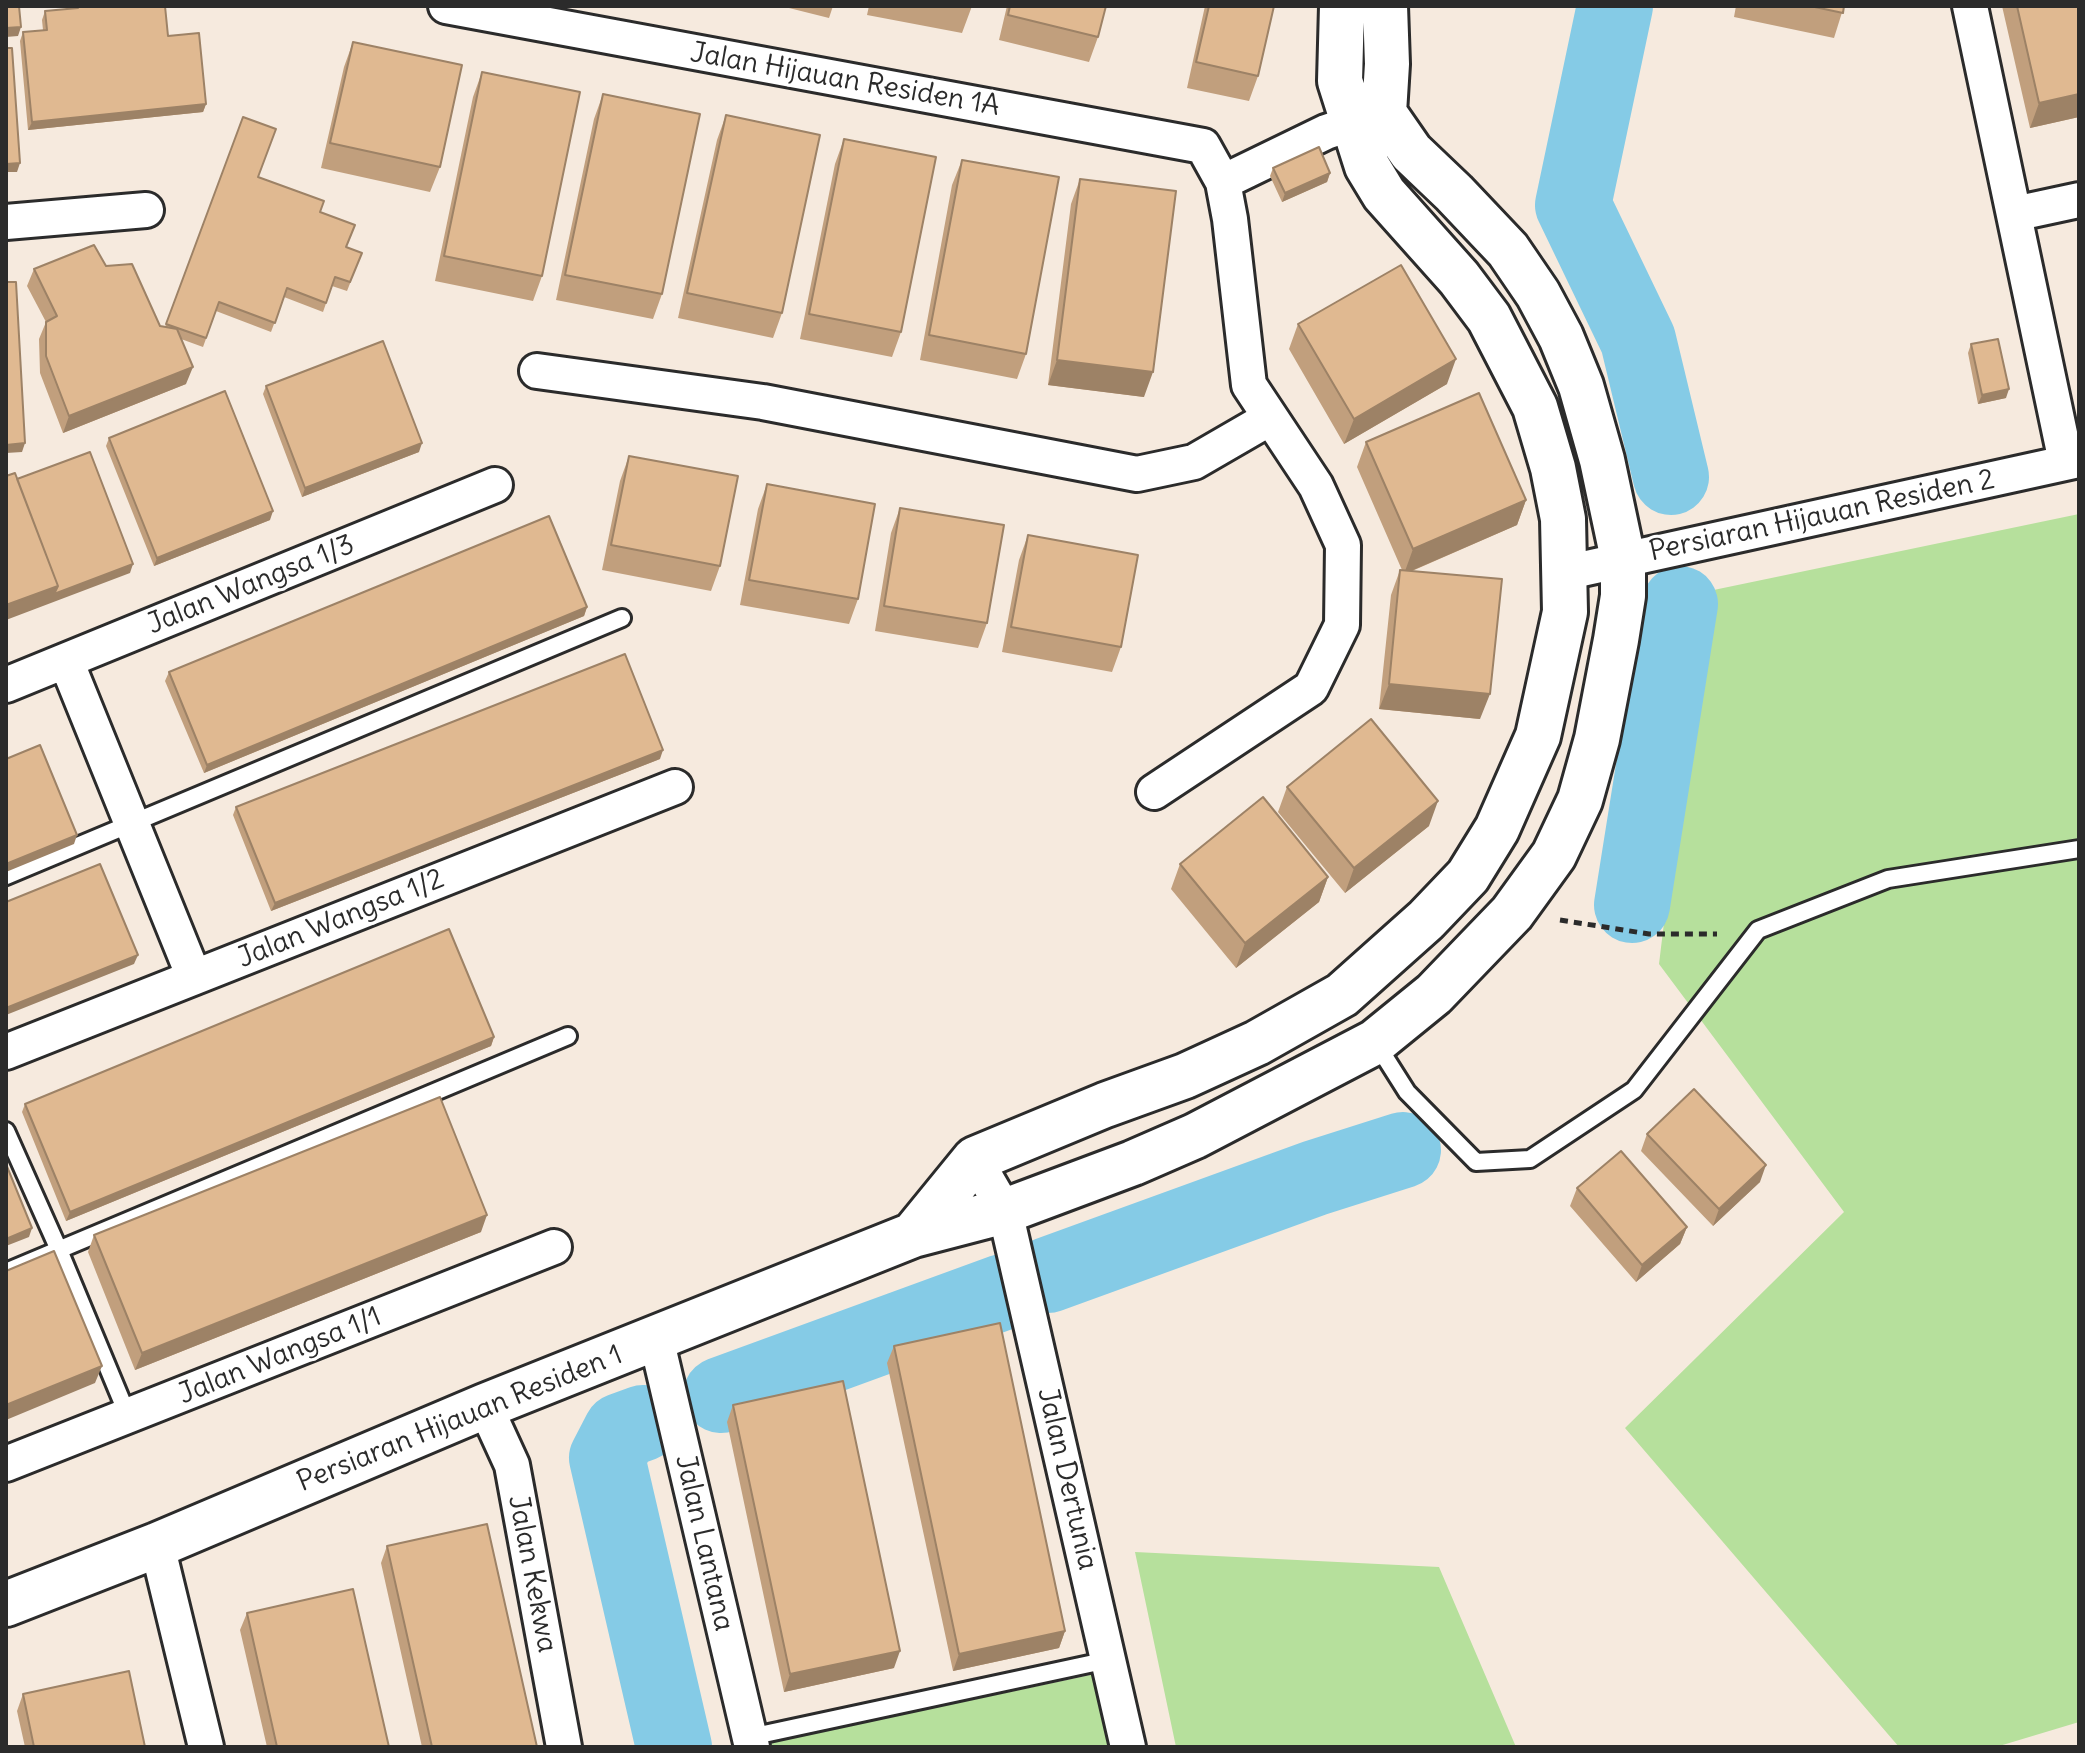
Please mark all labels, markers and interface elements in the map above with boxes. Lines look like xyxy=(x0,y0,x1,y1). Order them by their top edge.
street label: Jalan Hijauan Residen 1A xyxy=(688,36,1002,124)
street label: Persiaran Hijauan Residen 2 xyxy=(1646,463,1998,569)
street label: Jalan Wangsa 1/3 xyxy=(143,528,359,642)
street label: Jalan Wangsa 1/2 xyxy=(233,862,449,976)
street label: Jalan Wangsa 1/1 xyxy=(174,1300,386,1412)
street label: Persiaran Hijauan Residen 1 xyxy=(293,1338,627,1500)
street label: Jalan Dertunia xyxy=(1030,1385,1104,1573)
street label: Jalan Lantana xyxy=(667,1452,741,1634)
street label: Jalan Kekwa xyxy=(500,1493,564,1655)

